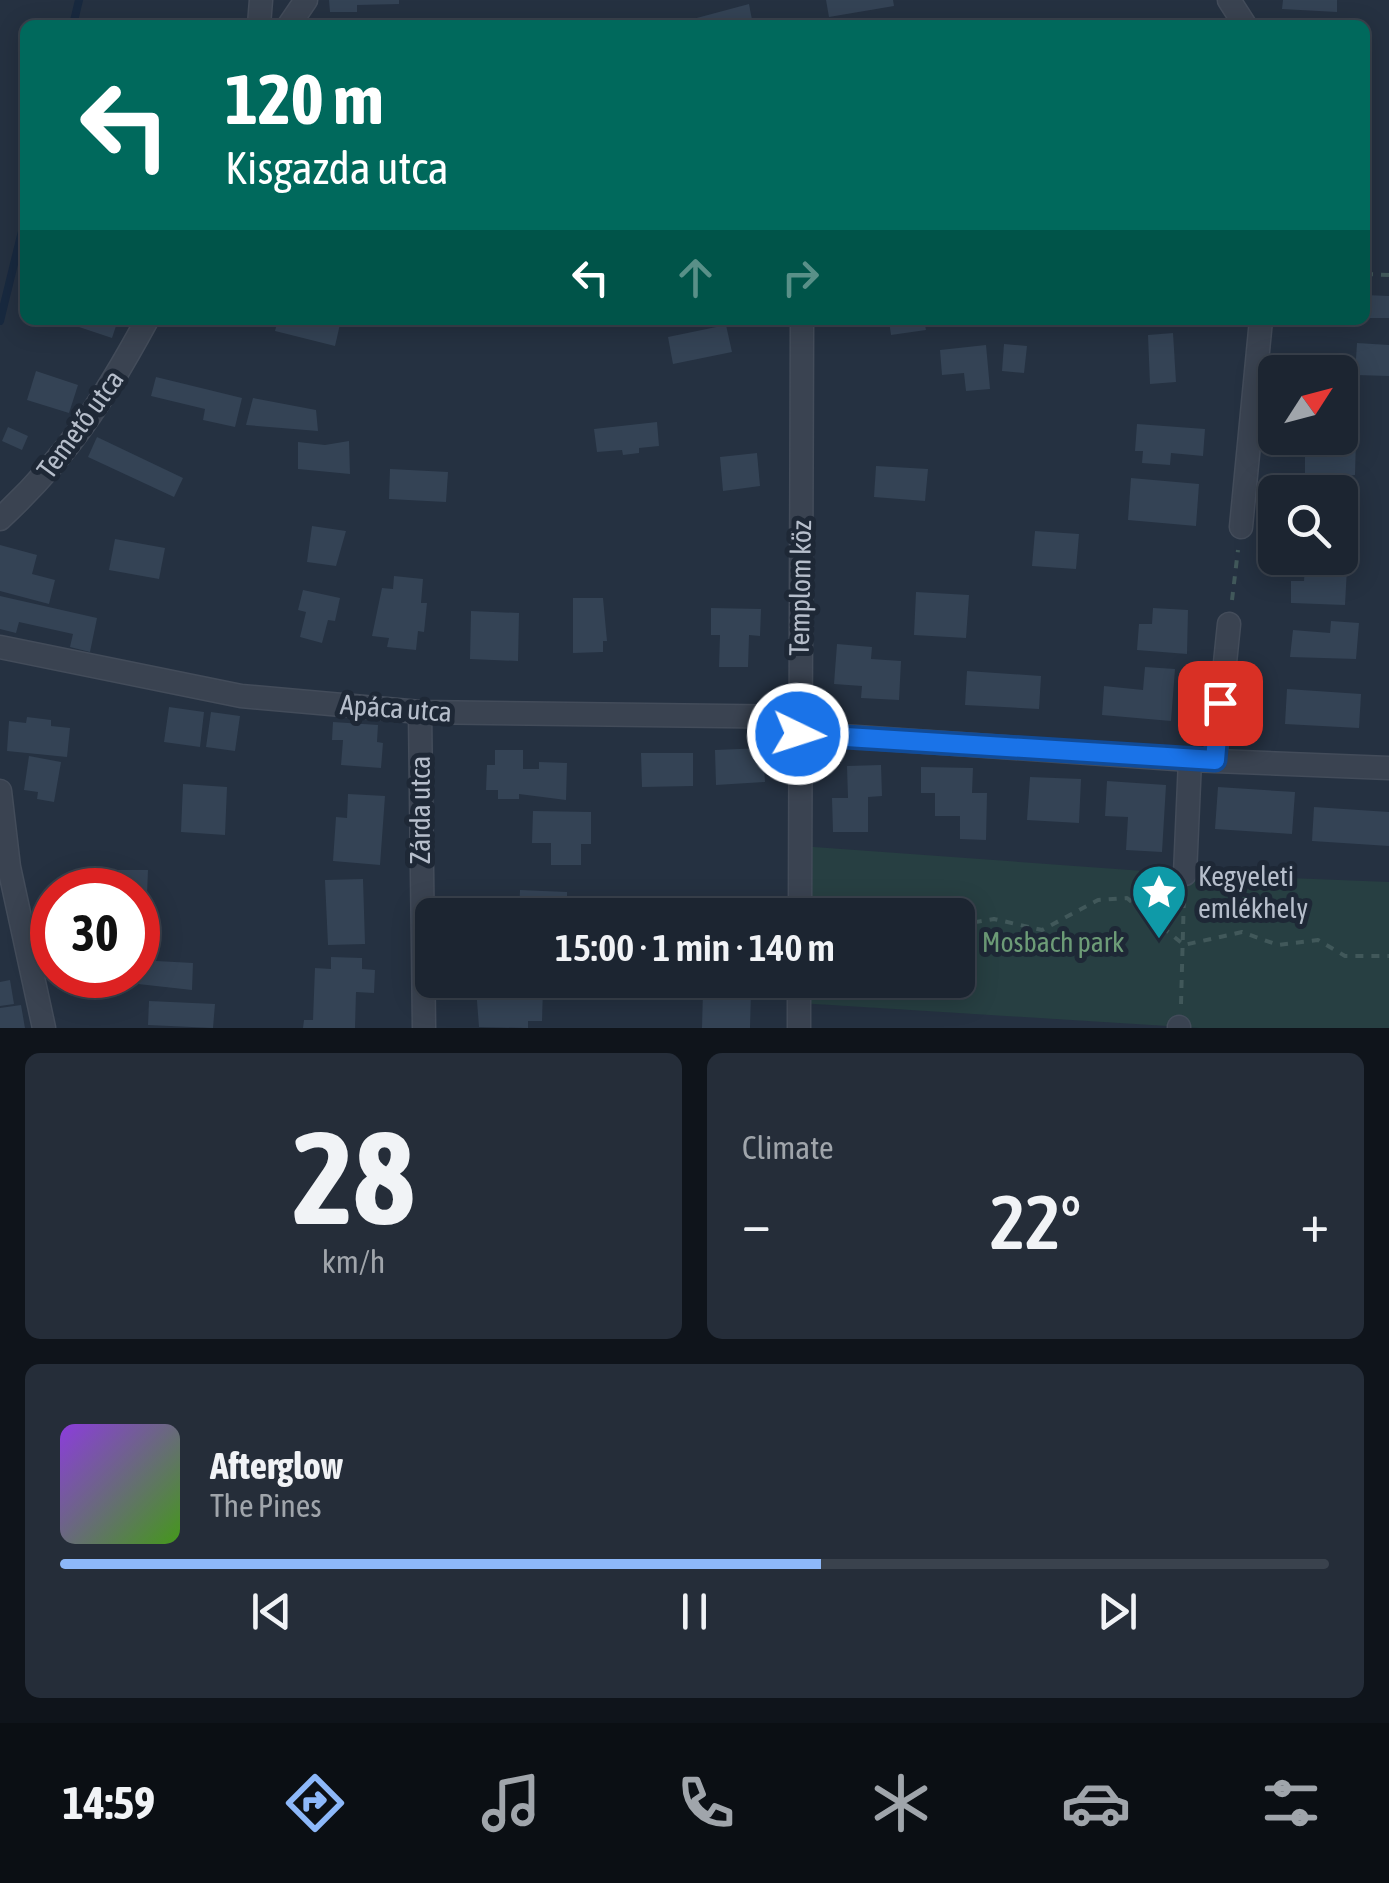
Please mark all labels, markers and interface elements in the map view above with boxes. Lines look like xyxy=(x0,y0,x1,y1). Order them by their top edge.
text: 120 m xyxy=(225,59,384,139)
icon: left xyxy=(60,60,190,190)
text: Kisgazda utca xyxy=(225,142,449,194)
icon: left xyxy=(563,250,618,305)
icon: ahead xyxy=(668,250,723,305)
icon: right xyxy=(773,250,828,305)
north arrow xyxy=(1258,355,1358,455)
map controls xyxy=(1258,355,1358,575)
street label: Temető utca xyxy=(30,364,130,484)
button: search xyxy=(1258,475,1358,575)
street label: Templom köz xyxy=(783,520,817,656)
pin xyxy=(1178,661,1263,746)
icon: arrive xyxy=(1193,676,1248,731)
position arrow xyxy=(746,682,850,786)
street label: Apáca utca xyxy=(339,688,453,728)
street label: Zárda utca xyxy=(404,756,436,864)
place label: Kegyeleti emlékhely xyxy=(1198,860,1308,924)
place icon: Kegyeleti emlékhely xyxy=(1129,862,1189,941)
speed limit sign: 30 xyxy=(30,868,160,998)
text: 15:00 · 1 min · 140 m xyxy=(555,926,835,969)
park label: Mosbach park xyxy=(982,926,1124,958)
text: 28 xyxy=(292,1103,415,1252)
text: Climate xyxy=(742,1129,834,1166)
text: 22° xyxy=(990,1179,1081,1265)
text: − xyxy=(742,1191,771,1254)
text: + xyxy=(1300,1191,1329,1254)
text: km/h xyxy=(322,1243,385,1280)
text: Afterglow xyxy=(210,1444,343,1487)
text: The Pines xyxy=(210,1487,322,1524)
icon: previous xyxy=(244,1584,299,1639)
icon: pause xyxy=(667,1584,722,1639)
icon: next xyxy=(1090,1584,1145,1639)
icon: directions xyxy=(280,1768,350,1838)
icon: music xyxy=(476,1768,546,1838)
icon: phone xyxy=(671,1768,741,1838)
icon: climate xyxy=(866,1768,936,1838)
icon: car xyxy=(1061,1768,1131,1838)
icon: filters xyxy=(1256,1768,1326,1838)
text: 14:59 xyxy=(63,1777,155,1829)

